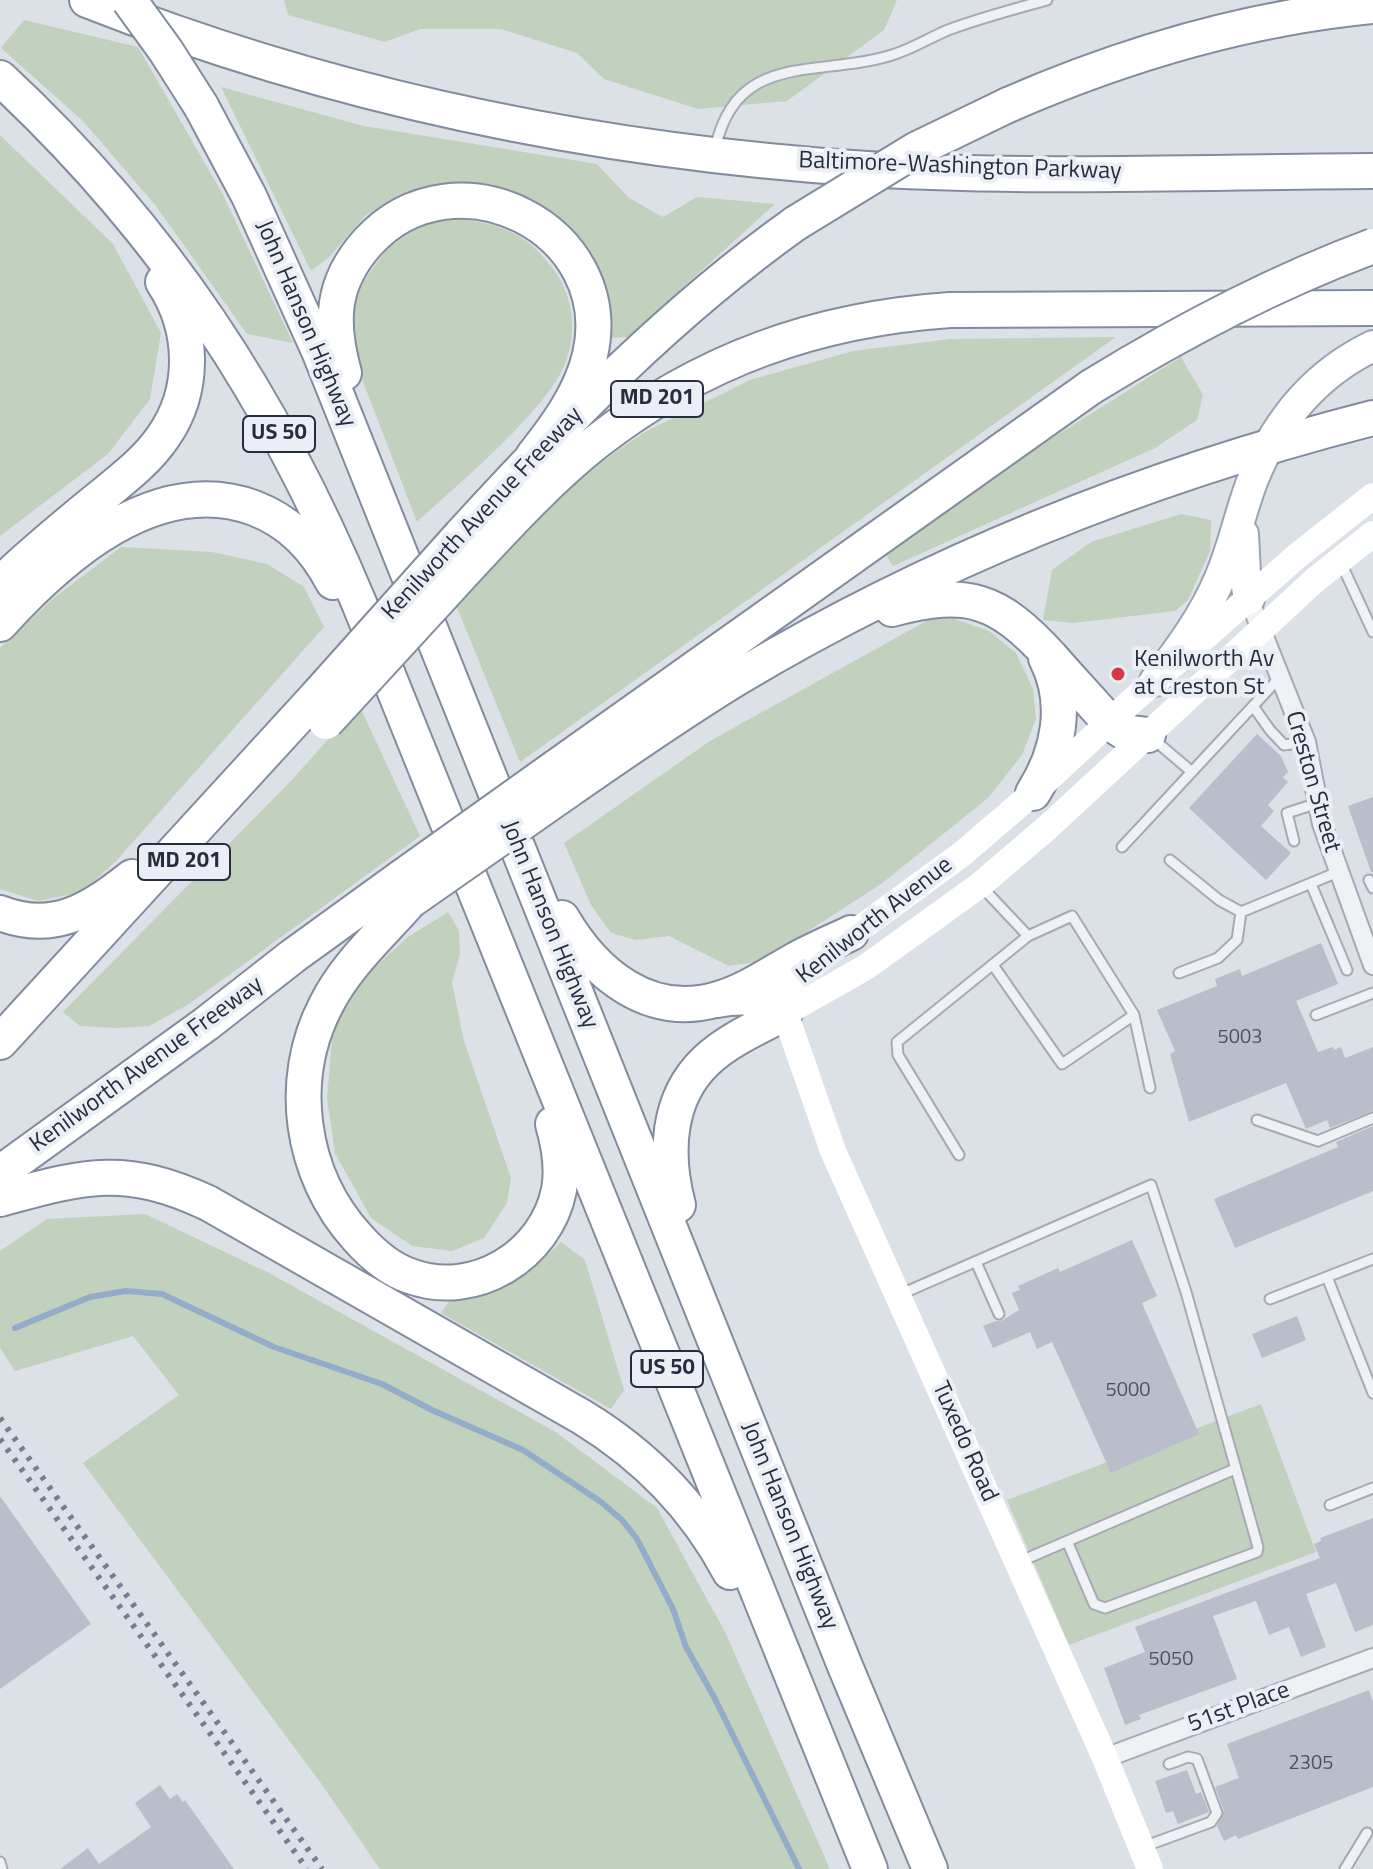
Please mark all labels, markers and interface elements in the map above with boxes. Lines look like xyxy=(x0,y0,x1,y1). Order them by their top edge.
street label: Baltimore-Washington Parkway xyxy=(798,147,1122,187)
street label: John Hanson Highway xyxy=(248,216,362,432)
road number: MD 201 xyxy=(611,381,703,417)
street label: Kenilworth Avenue Freeway xyxy=(377,401,589,627)
road number: US 50 xyxy=(243,416,315,452)
place label: Kenilworth Av at Creston St xyxy=(1134,646,1274,702)
marker: Kenilworth Av at Creston St xyxy=(1109,665,1127,683)
street label: Creston Street xyxy=(1278,708,1346,856)
street label: John Hanson Highway xyxy=(494,817,604,1033)
road number: MD 201 xyxy=(138,844,230,880)
street label: Kenilworth Avenue xyxy=(791,851,959,991)
street label: Kenilworth Avenue Freeway xyxy=(25,971,269,1159)
house number: 5003 xyxy=(1218,1026,1262,1050)
road number: US 50 xyxy=(631,1351,703,1387)
street label: Tuxedo Road xyxy=(925,1377,1003,1507)
house number: 5000 xyxy=(1106,1379,1150,1403)
street label: John Hanson Highway xyxy=(734,1418,844,1634)
house number: 5050 xyxy=(1149,1648,1193,1672)
street label: 51st Place xyxy=(1184,1676,1294,1740)
house number: 2305 xyxy=(1289,1752,1333,1776)

